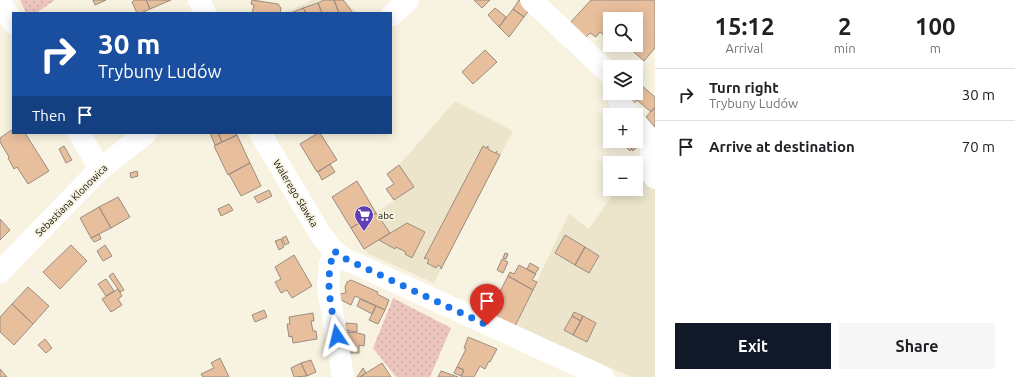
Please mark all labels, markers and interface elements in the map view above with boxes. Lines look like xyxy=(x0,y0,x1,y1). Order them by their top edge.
map controls xyxy=(603,12,643,196)
button: search xyxy=(603,12,643,52)
text: 15:12 xyxy=(714,13,774,40)
text: 2 xyxy=(838,13,851,40)
text: 100 xyxy=(915,13,956,40)
icon: right xyxy=(32,28,84,80)
text: 30 m xyxy=(98,28,160,59)
text: Arrival xyxy=(725,41,763,55)
text: min xyxy=(834,41,856,55)
text: m xyxy=(930,41,941,55)
button: layers xyxy=(603,60,643,100)
text: Trybuny Ludów xyxy=(98,61,221,81)
text: Turn right xyxy=(709,79,779,96)
icon: right xyxy=(675,84,697,106)
text: 30 m xyxy=(962,86,995,103)
text: Trybuny Ludów xyxy=(709,96,798,110)
icon: arrive xyxy=(74,104,96,126)
text: Then xyxy=(32,107,66,124)
button: + xyxy=(603,108,643,148)
icon: arrive xyxy=(675,136,697,158)
text: Arrive at destination xyxy=(709,138,855,155)
text: 70 m xyxy=(962,138,995,155)
button: − xyxy=(603,156,643,196)
street label: Walerego Sławka xyxy=(271,158,320,229)
street label: Sebastiana Klonowica xyxy=(33,162,109,238)
supermarket icon: abc xyxy=(353,204,375,232)
place label: abc xyxy=(378,210,394,221)
pin xyxy=(470,284,504,325)
icon: arrive xyxy=(476,290,498,312)
position arrow xyxy=(316,315,358,357)
button: Exit xyxy=(675,323,831,369)
button: Share xyxy=(839,323,995,369)

